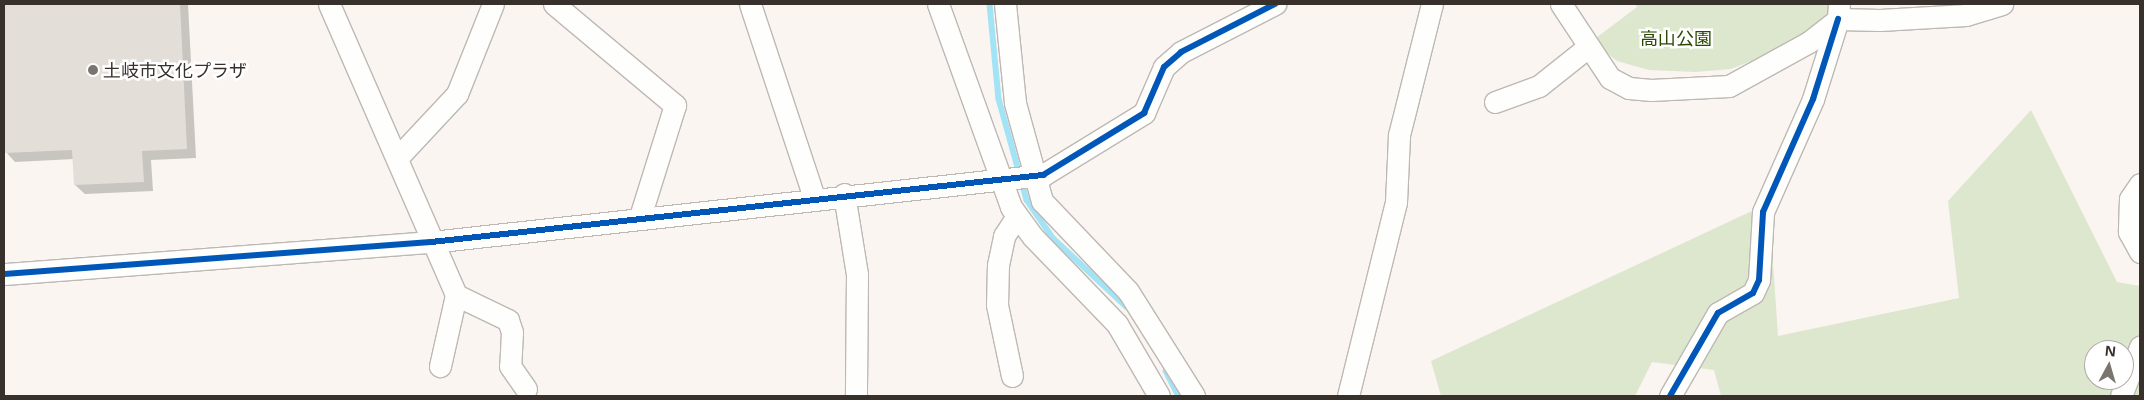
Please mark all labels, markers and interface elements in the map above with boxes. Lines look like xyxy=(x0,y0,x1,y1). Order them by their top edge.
park label: 高山公園 xyxy=(1640,27,1712,49)
place label: 土岐市文化プラザ xyxy=(103,59,247,81)
marker: 土岐市文化プラザ xyxy=(87,64,99,76)
north arrow xyxy=(2084,340,2134,390)
text: N xyxy=(2104,341,2117,361)

